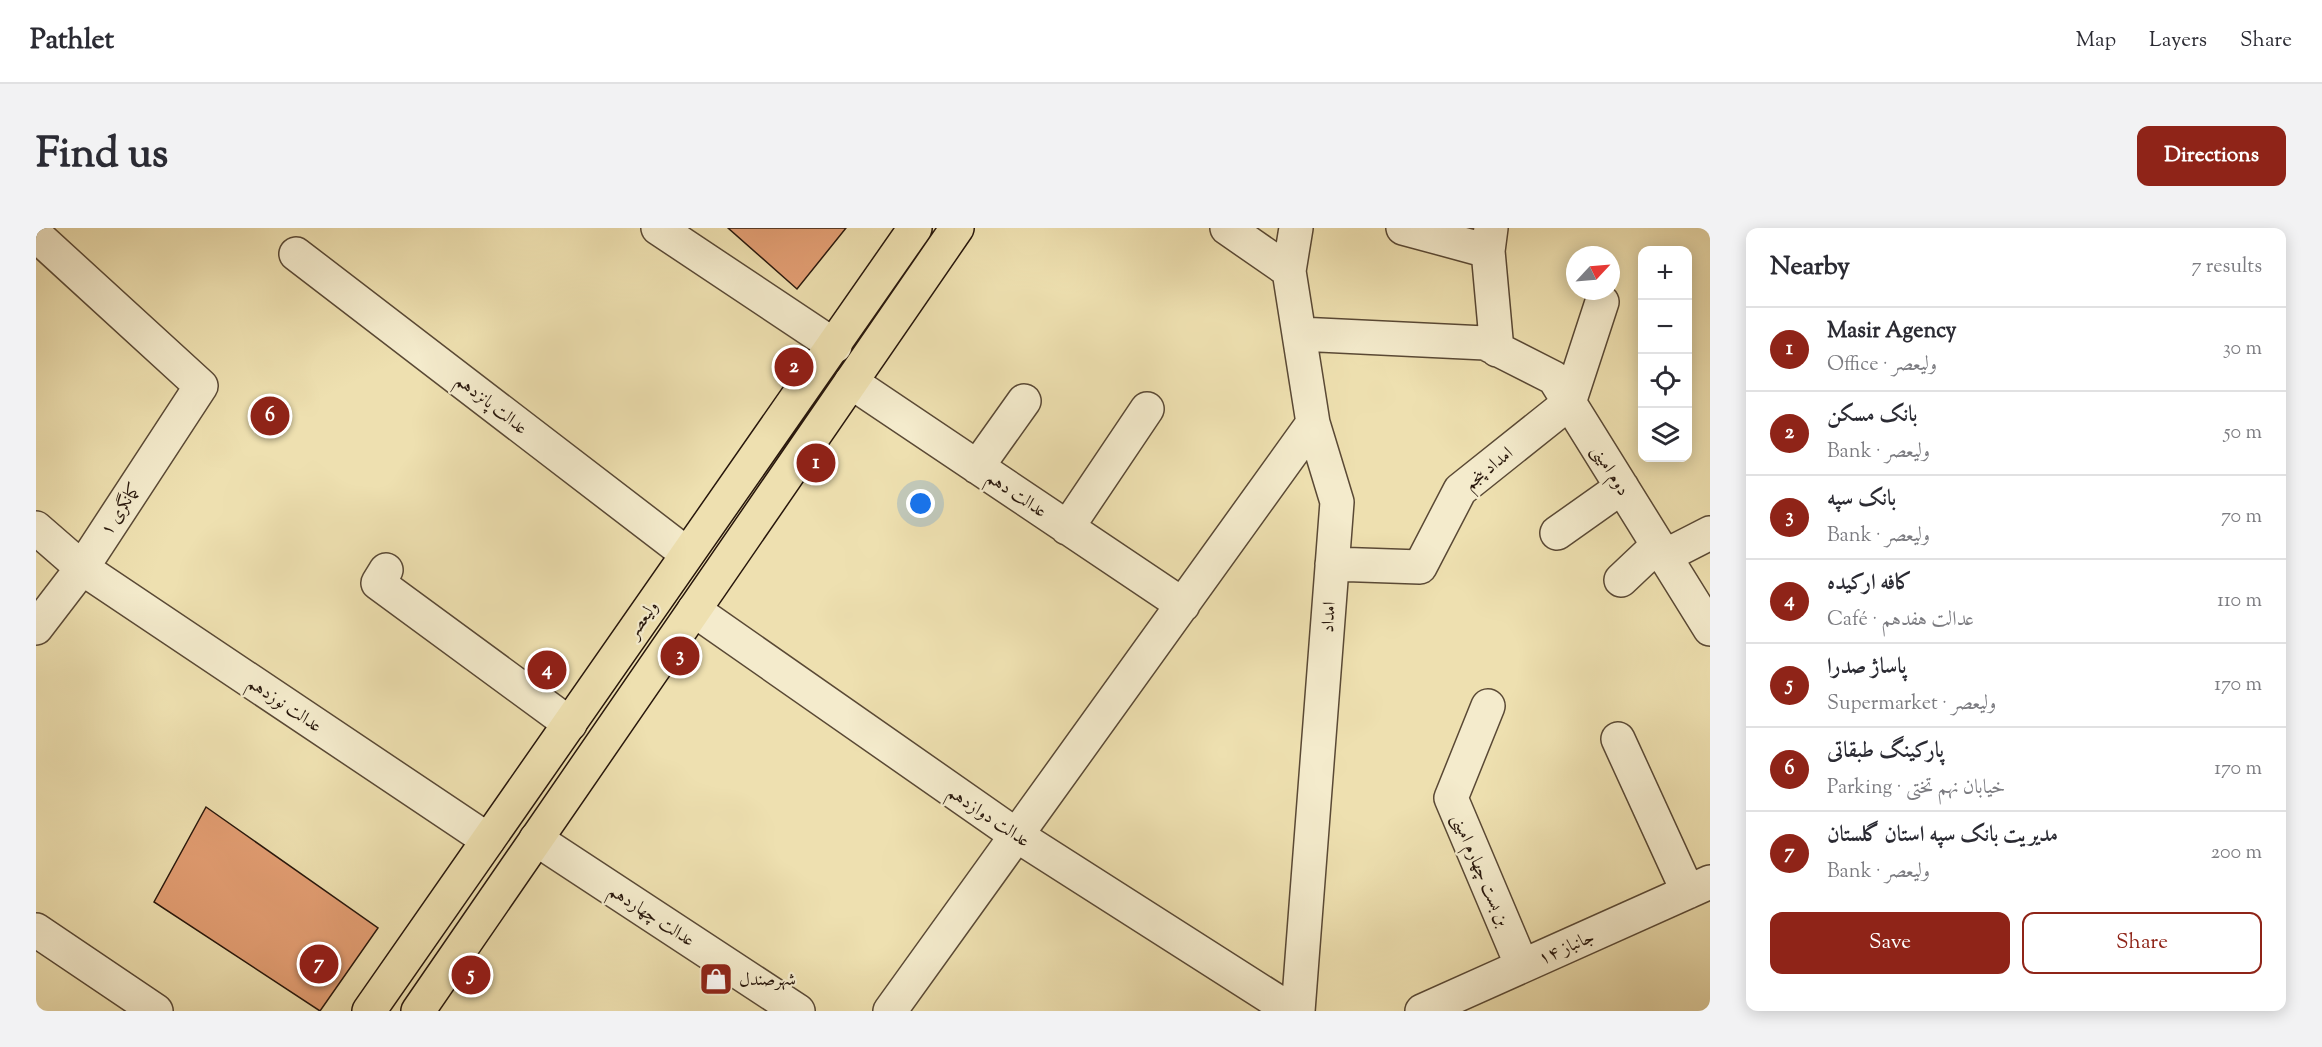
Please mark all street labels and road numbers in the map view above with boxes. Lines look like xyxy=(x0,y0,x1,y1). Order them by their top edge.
street label: عدالت پانزدهم xyxy=(448,369,532,444)
street label: دوم امینی xyxy=(1583,441,1635,502)
street label: امداد پنجم xyxy=(1459,442,1521,499)
street label: عدالت دهم xyxy=(979,466,1051,527)
street label: ۱ کمانگری xyxy=(95,479,148,541)
street label: ولیعصر xyxy=(620,596,666,646)
street label: امداد xyxy=(1316,600,1344,634)
street label: عدالت نوزدهم xyxy=(240,671,326,742)
street label: عدالت دوازدهم xyxy=(940,781,1034,856)
street label: بن بست چهارم امینی xyxy=(1443,810,1515,932)
street label: عدالت چهاردهم xyxy=(602,879,699,956)
street label: جانباز ۱۴ xyxy=(1534,925,1599,973)

